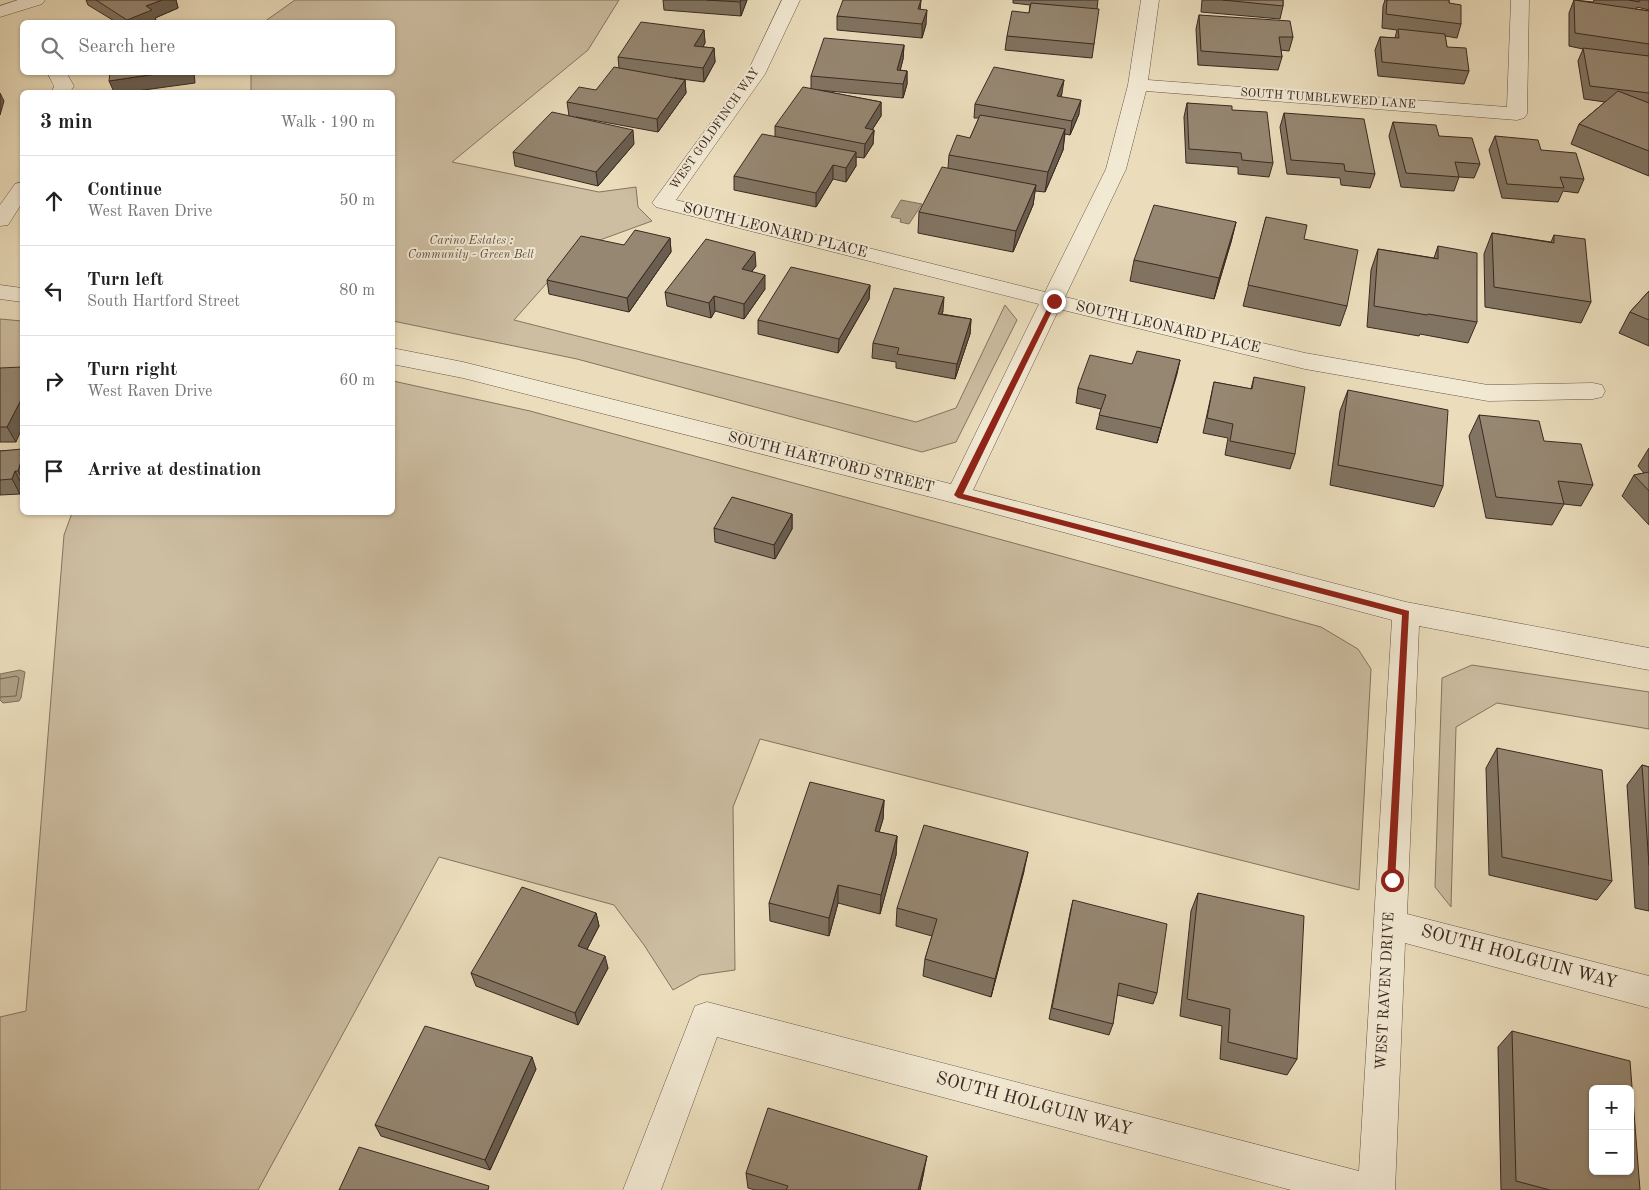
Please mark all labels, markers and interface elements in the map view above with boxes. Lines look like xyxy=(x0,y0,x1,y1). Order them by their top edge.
search box xyxy=(20,20,395,75)
icon: search xyxy=(38,34,66,62)
text: Search here xyxy=(78,38,175,57)
street label: WEST GOLDFINCH WAY xyxy=(668,66,762,192)
street label: SOUTH TUMBLEWEED LANE xyxy=(1240,87,1416,111)
text: 3 min xyxy=(40,112,93,133)
text: Walk · 190 m xyxy=(280,115,375,131)
text: Continue xyxy=(87,181,162,200)
icon: ahead xyxy=(40,187,68,215)
text: 50 m xyxy=(339,193,375,209)
street label: SOUTH LEONARD PLACE xyxy=(681,201,869,261)
text: West Raven Drive xyxy=(87,204,212,220)
park label: Carino Estates : Community - Green Belt xyxy=(408,235,534,261)
text: Turn left xyxy=(87,271,164,290)
icon: left xyxy=(40,277,68,305)
text: 80 m xyxy=(339,283,375,299)
route end xyxy=(1043,290,1066,313)
text: South Hartford Street xyxy=(87,294,240,310)
street label: SOUTH LEONARD PLACE xyxy=(1074,299,1262,357)
text: Turn right xyxy=(87,361,177,380)
icon: right xyxy=(40,367,68,395)
text: 60 m xyxy=(339,373,375,389)
text: West Raven Drive xyxy=(87,384,212,400)
street label: SOUTH HARTFORD STREET xyxy=(726,430,936,496)
icon: arrive xyxy=(40,457,68,485)
text: Arrive at destination xyxy=(87,461,261,480)
route start xyxy=(1381,869,1404,892)
street label: WEST RAVEN DRIVE xyxy=(1374,912,1398,1070)
street label: SOUTH HOLGUIN WAY xyxy=(1419,922,1619,992)
street label: SOUTH HOLGUIN WAY xyxy=(934,1069,1134,1139)
map controls xyxy=(1589,1085,1634,1175)
button: + xyxy=(1589,1085,1634,1130)
button: − xyxy=(1589,1130,1634,1175)

